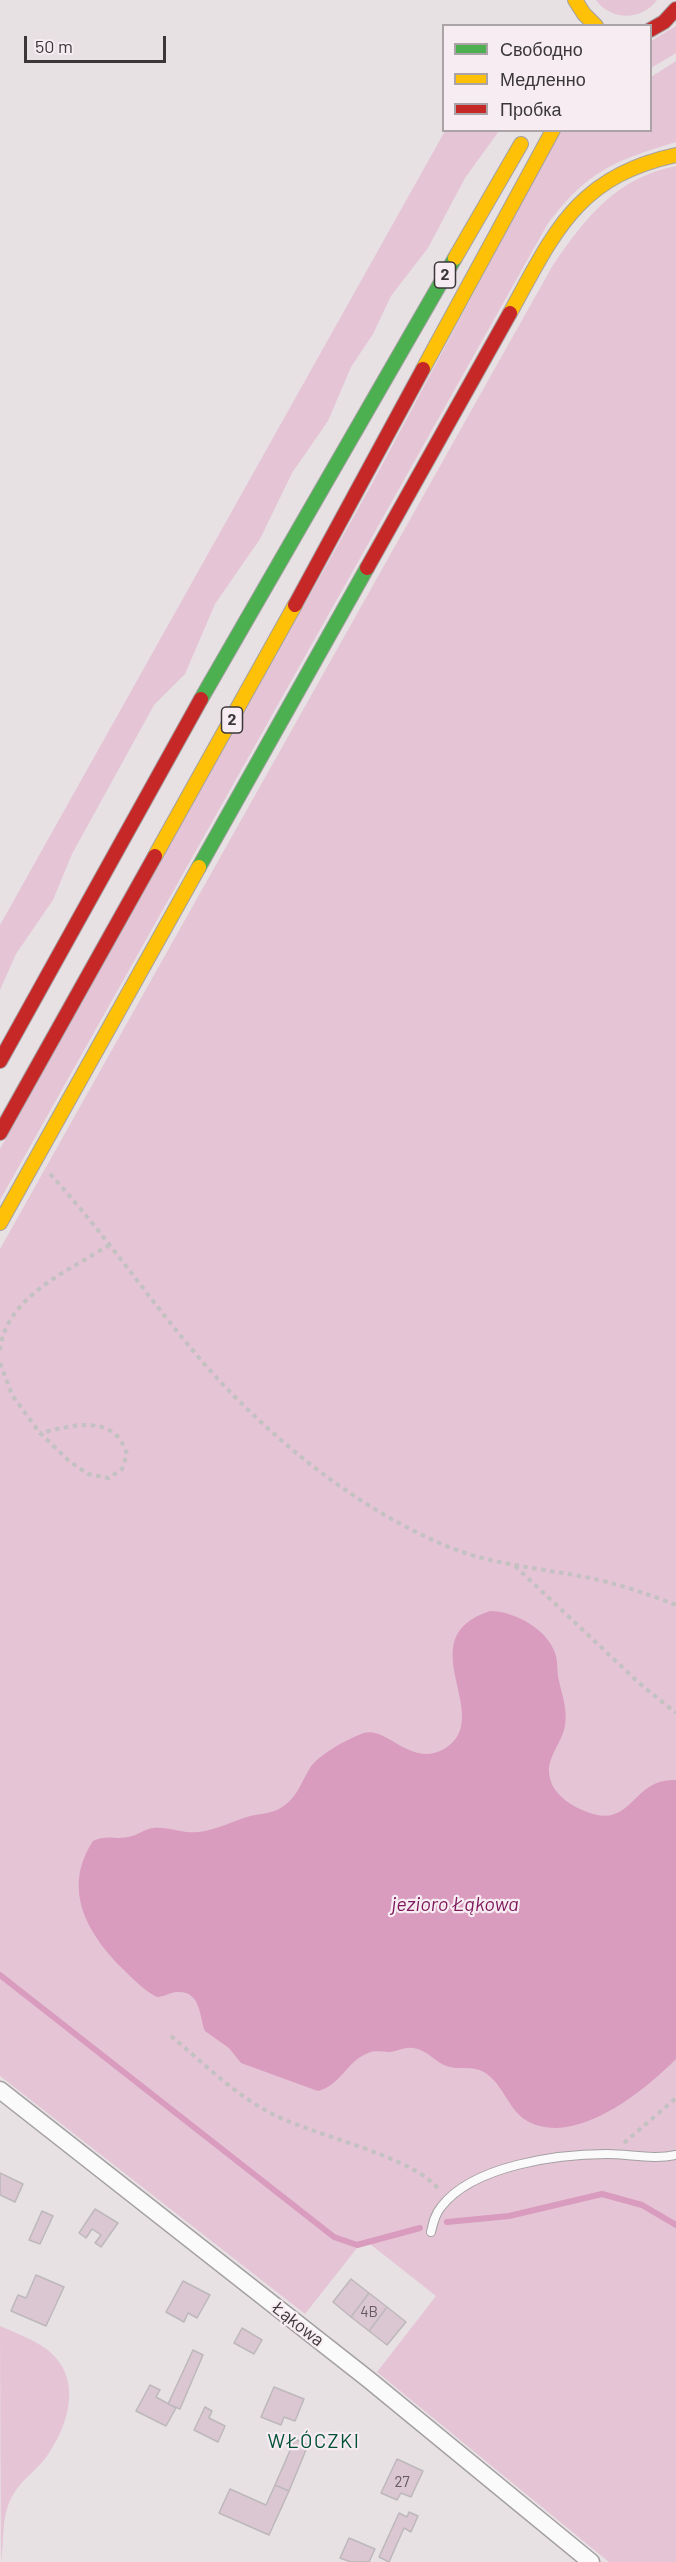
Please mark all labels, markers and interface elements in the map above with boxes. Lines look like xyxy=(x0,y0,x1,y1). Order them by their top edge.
scale bar xyxy=(27,24,170,62)
legend xyxy=(442,24,652,132)
text: 50 m xyxy=(35,35,73,57)
text: Свободно xyxy=(500,38,583,60)
text: Медленно xyxy=(500,68,586,90)
text: Пробка xyxy=(500,98,562,120)
road number: 2 xyxy=(434,262,456,288)
road number: 2 xyxy=(222,707,242,733)
water label: jezioro Łąkowa xyxy=(391,1892,519,1916)
street label: Łąkowa xyxy=(268,2297,328,2351)
house number: 4B xyxy=(360,2303,378,2321)
district label: WŁÓCZKI xyxy=(268,2429,360,2453)
house number: 27 xyxy=(394,2473,410,2491)

